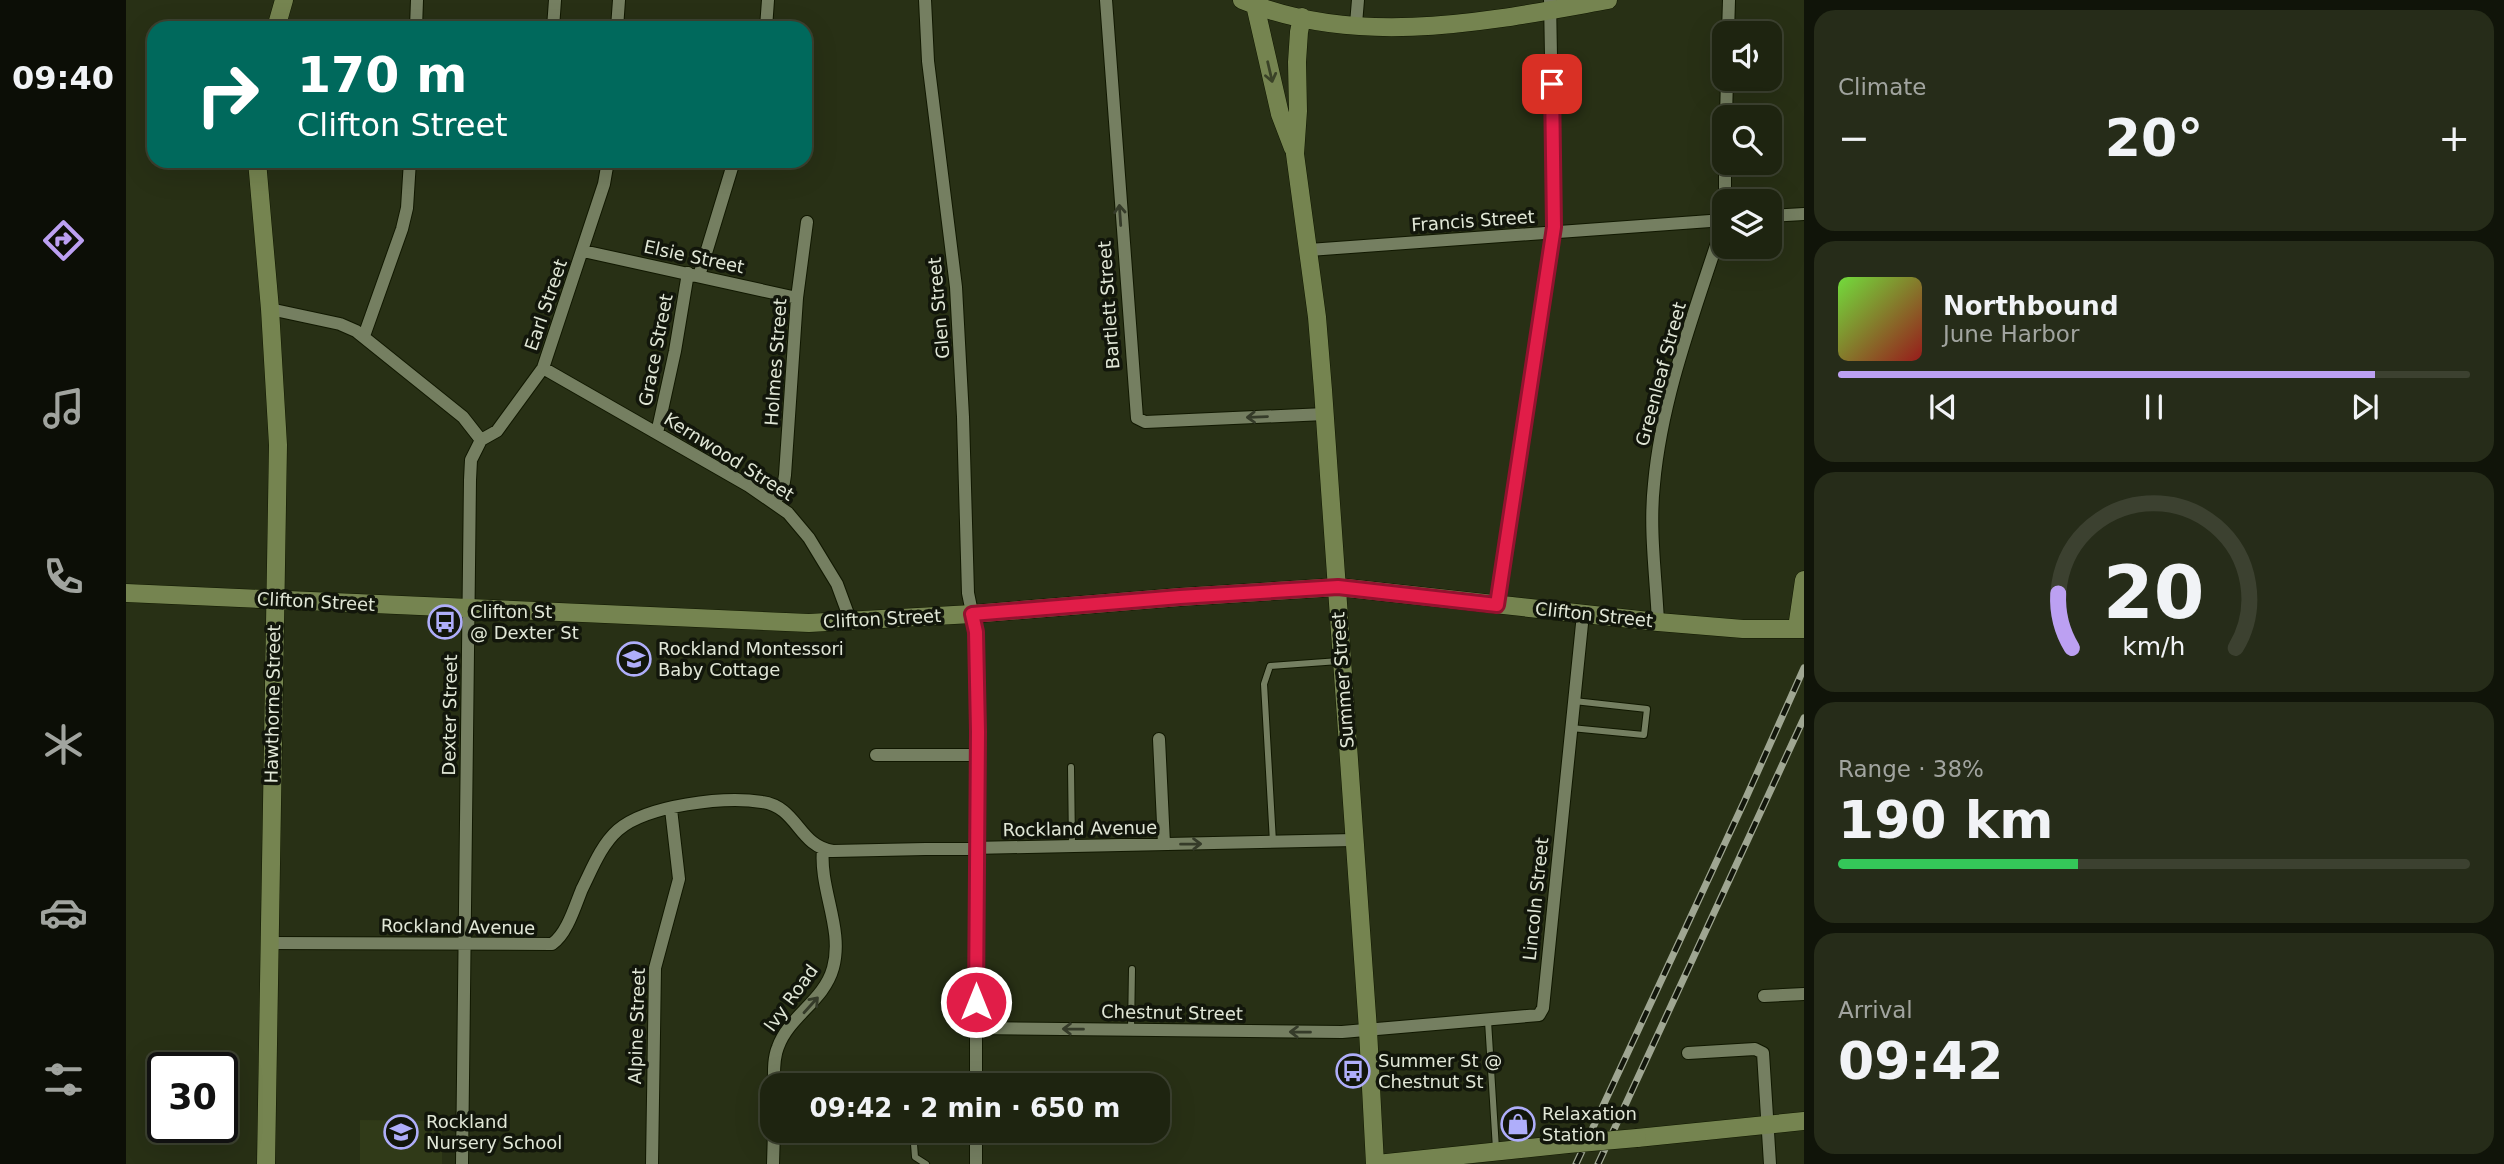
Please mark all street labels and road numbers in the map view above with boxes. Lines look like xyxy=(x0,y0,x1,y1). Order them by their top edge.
street label: Francis Street xyxy=(1411,206,1535,235)
street label: Elsie Street xyxy=(642,236,746,277)
street label: Bartlett Street xyxy=(1094,240,1123,370)
street label: Earl Street xyxy=(520,256,571,353)
street label: Glen Street xyxy=(924,256,953,360)
street label: Grace Street xyxy=(634,292,677,408)
street label: Holmes Street xyxy=(761,297,790,427)
street label: Greenleaf Street xyxy=(1631,299,1690,448)
street label: Kernwood Street xyxy=(660,408,798,505)
street label: Clifton Street xyxy=(256,588,376,615)
street label: Clifton Street xyxy=(1534,598,1654,631)
street label: Clifton Street xyxy=(822,605,942,632)
street label: Summer Street xyxy=(1327,611,1358,749)
street label: Hawthorne Street xyxy=(261,624,284,784)
street label: Dexter Street xyxy=(438,654,461,776)
street label: Rockland Avenue xyxy=(1003,817,1157,840)
street label: Lincoln Street xyxy=(1519,836,1552,962)
street label: Rockland Avenue xyxy=(381,915,535,938)
street label: Ivy Road xyxy=(759,960,822,1035)
street label: Alpine Street xyxy=(624,967,649,1085)
street label: Chestnut Street xyxy=(1101,1001,1243,1024)

